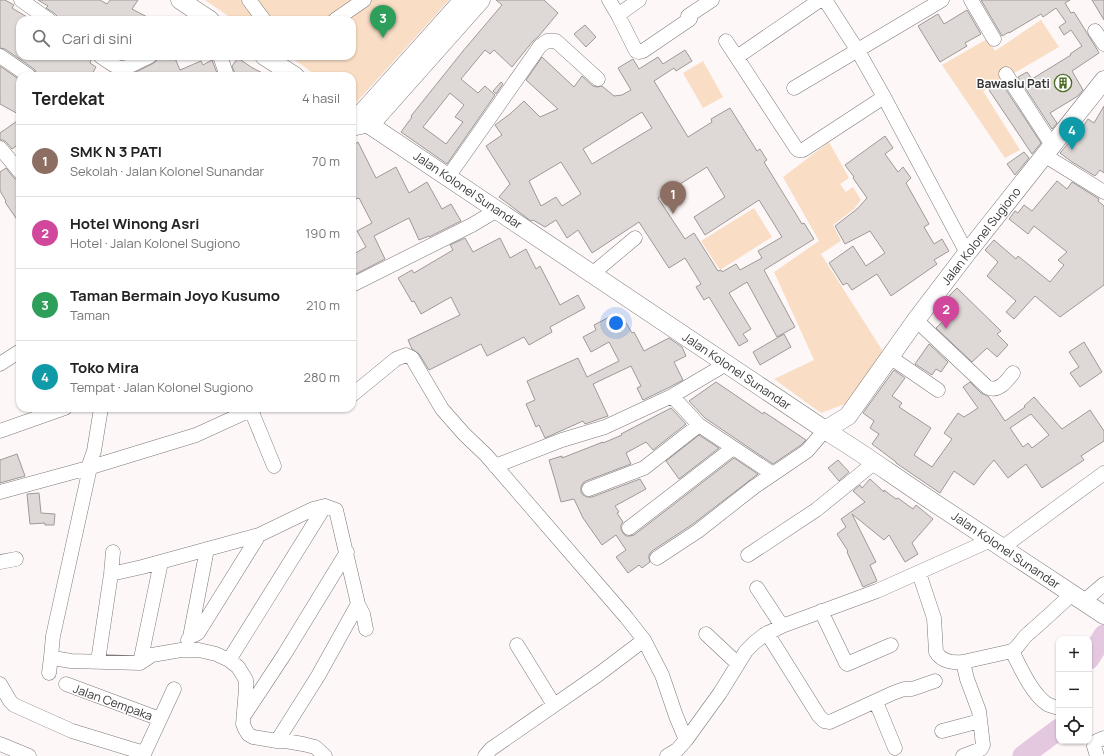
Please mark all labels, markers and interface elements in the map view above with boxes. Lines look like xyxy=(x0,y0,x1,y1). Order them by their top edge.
pin: 3 xyxy=(370,5,396,38)
search box xyxy=(16,16,356,60)
icon: search xyxy=(30,27,52,49)
text: Cari di sini xyxy=(62,28,132,49)
building icon: Bawaslu Pati xyxy=(1053,73,1073,93)
place label: Bawaslu Pati xyxy=(977,75,1050,92)
text: Terdekat xyxy=(32,87,105,110)
text: 4 hasil xyxy=(302,89,340,107)
pin: 4 xyxy=(1059,117,1085,150)
text: SMK N 3 PATI xyxy=(70,141,162,162)
street label: Jalan Kolonel Sunandar xyxy=(410,147,526,233)
text: 1 xyxy=(42,152,48,170)
text: 70 m xyxy=(312,152,340,170)
text: Sekolah · Jalan Kolonel Sunandar xyxy=(70,162,264,180)
pin: 1 xyxy=(660,181,686,214)
street label: Jalan Kolonel Sugiono xyxy=(937,184,1025,288)
text: Hotel Winong Asri xyxy=(70,213,199,234)
text: 2 xyxy=(41,224,49,242)
text: 190 m xyxy=(305,224,340,242)
text: Hotel · Jalan Kolonel Sugiono xyxy=(70,234,240,252)
text: Taman Bermain Joyo Kusumo xyxy=(70,285,280,306)
text: 3 xyxy=(41,296,49,314)
text: 210 m xyxy=(306,296,340,314)
pin: 2 xyxy=(933,296,959,329)
text: Taman xyxy=(70,306,110,324)
your location xyxy=(606,313,626,333)
street label: Jalan Kolonel Sunandar xyxy=(679,328,795,414)
text: Toko Mira xyxy=(70,357,139,378)
text: 4 xyxy=(41,368,49,386)
text: 280 m xyxy=(303,368,340,386)
text: Tempat · Jalan Kolonel Sugiono xyxy=(70,378,253,396)
street label: Jalan Kolonel Sunandar xyxy=(948,507,1064,593)
map controls xyxy=(1056,636,1092,744)
button: + xyxy=(1056,636,1092,672)
button: − xyxy=(1056,672,1092,708)
street label: Jalan Cempaka xyxy=(71,680,155,724)
button: locate xyxy=(1056,708,1092,744)

